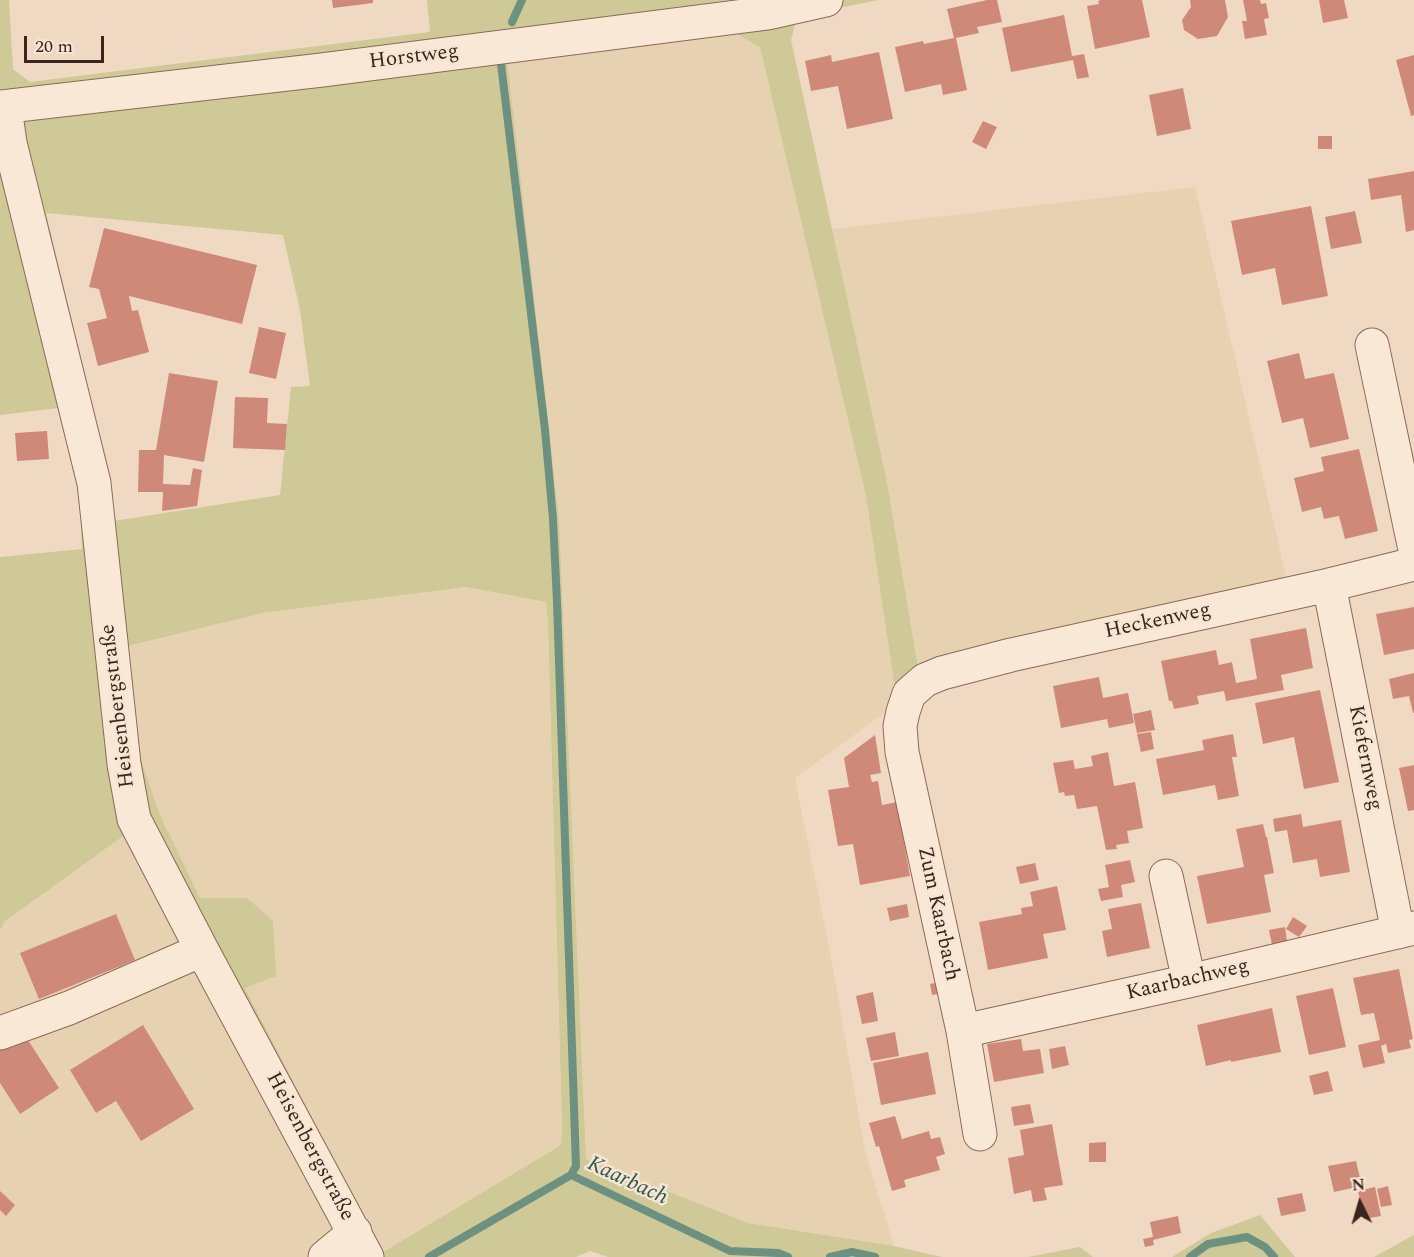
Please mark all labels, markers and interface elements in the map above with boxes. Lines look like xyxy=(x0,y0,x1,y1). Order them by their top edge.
scale bar xyxy=(27,24,106,62)
text: 20 m xyxy=(35,33,73,60)
street label: Horstweg xyxy=(368,40,460,76)
street label: Heckenweg xyxy=(1102,598,1214,646)
street label: Heisenbergstraße xyxy=(96,623,142,789)
street label: Kiefernweg xyxy=(1341,703,1387,813)
street label: Zum Kaarbach xyxy=(910,845,964,983)
street label: Kaarbachweg xyxy=(1124,955,1252,1007)
street label: Heisenbergstraße xyxy=(259,1068,359,1226)
water label: Kaarbach xyxy=(583,1152,671,1212)
north arrow xyxy=(1330,1173,1390,1233)
text: N xyxy=(1351,1173,1366,1198)

